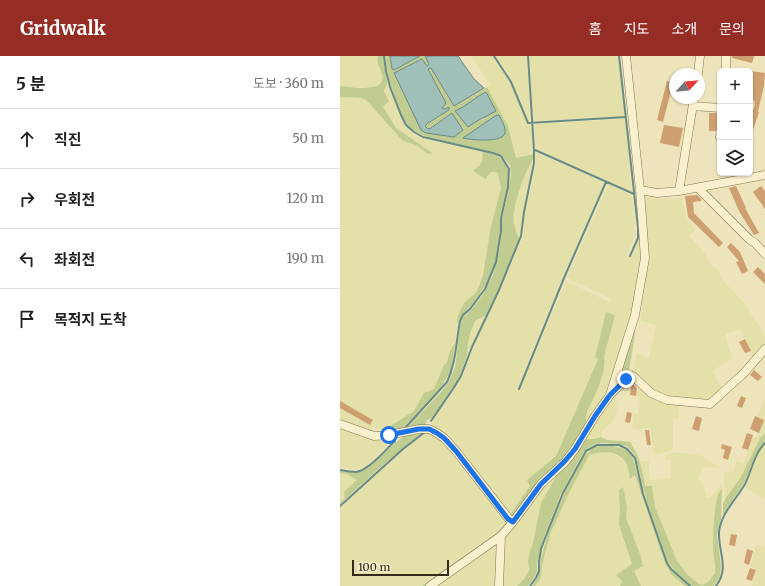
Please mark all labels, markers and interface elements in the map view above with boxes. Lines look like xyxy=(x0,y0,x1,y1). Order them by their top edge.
text: Gridwalk xyxy=(20,16,106,40)
text: 홈 xyxy=(589,20,602,38)
text: 지도 xyxy=(624,20,649,38)
text: 소개 xyxy=(671,20,697,38)
text: 문의 xyxy=(719,20,745,38)
north arrow xyxy=(669,68,705,104)
map controls xyxy=(717,68,753,176)
button: + xyxy=(717,68,753,104)
text: 5 분 xyxy=(16,73,46,95)
text: 도보 · 360 m xyxy=(253,75,324,92)
button: − xyxy=(717,104,753,140)
icon: ahead xyxy=(16,128,38,150)
text: 직진 xyxy=(54,130,82,149)
text: 50 m xyxy=(292,130,324,147)
button: layers xyxy=(717,140,753,176)
icon: right xyxy=(16,188,38,210)
text: 우회전 xyxy=(54,190,95,209)
text: 120 m xyxy=(286,190,324,207)
icon: left xyxy=(16,248,38,270)
text: 좌회전 xyxy=(54,250,95,269)
text: 190 m xyxy=(287,250,324,267)
icon: arrive xyxy=(16,308,38,330)
text: 목적지 도착 xyxy=(54,310,127,329)
route end xyxy=(617,370,635,388)
route start xyxy=(380,426,398,444)
scale bar xyxy=(352,558,449,577)
text: 100 m xyxy=(358,560,390,574)

